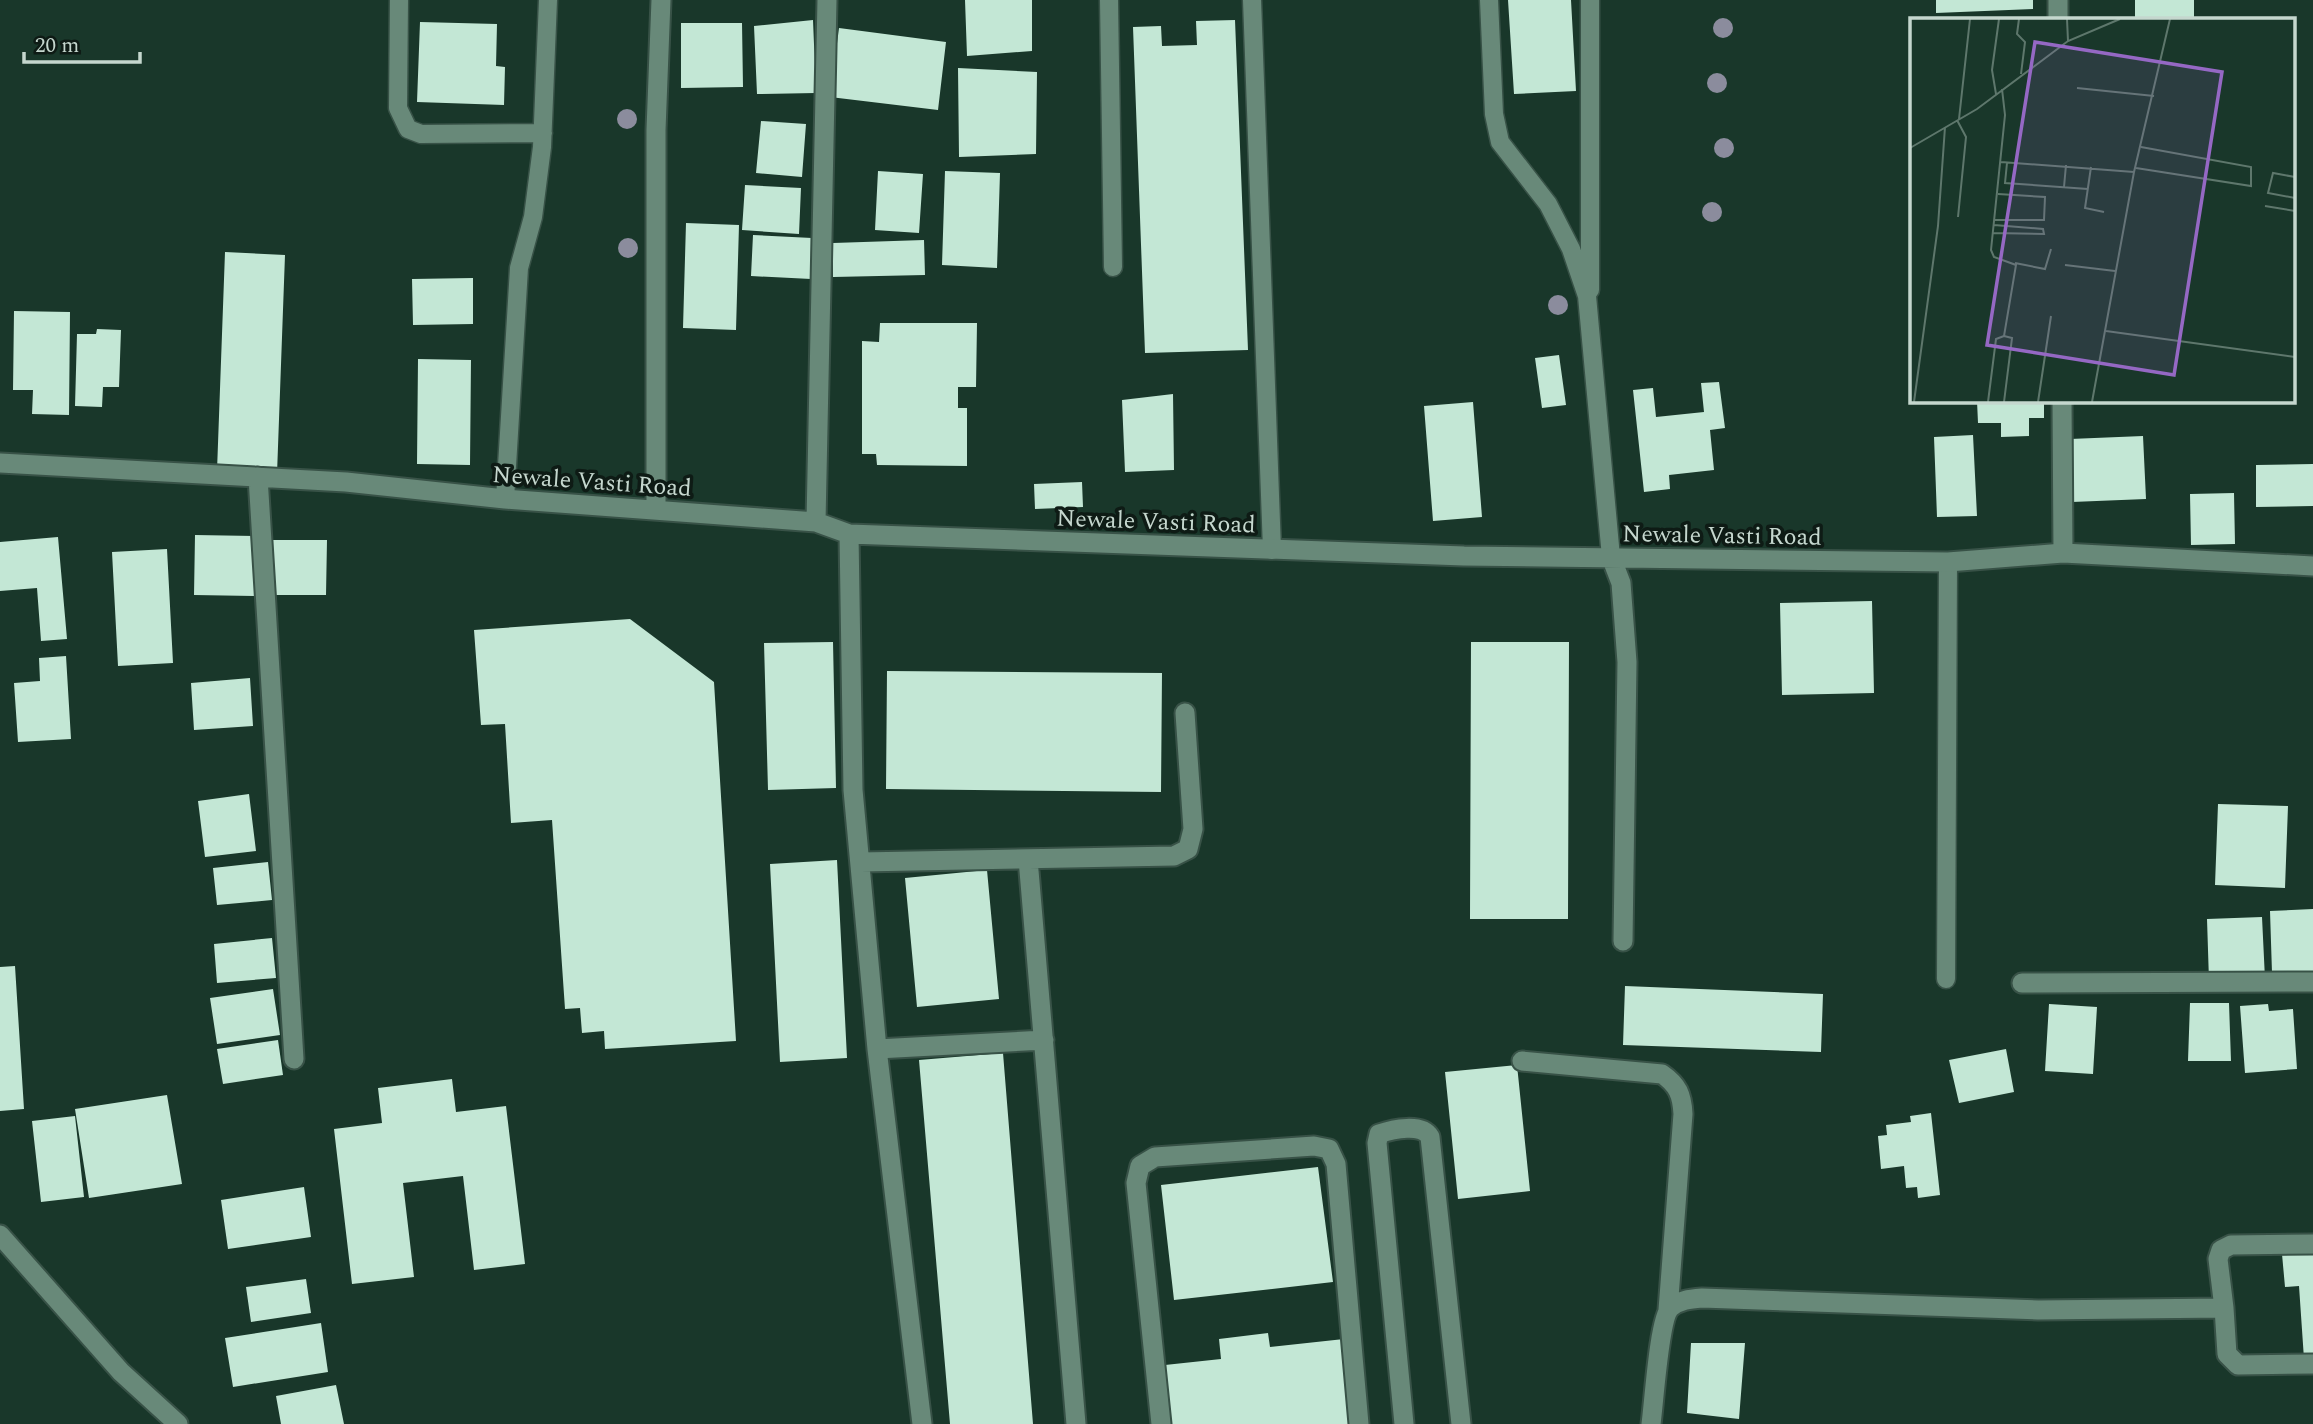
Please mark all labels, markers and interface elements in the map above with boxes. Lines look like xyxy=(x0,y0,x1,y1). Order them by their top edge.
inset map xyxy=(1910,18,2296,402)
scale bar xyxy=(24,21,140,65)
text: 20 m xyxy=(35,30,79,62)
street label: Newale Vasti Road xyxy=(491,457,693,507)
street label: Newale Vasti Road xyxy=(1056,501,1256,543)
street label: Newale Vasti Road xyxy=(1622,516,1822,556)

